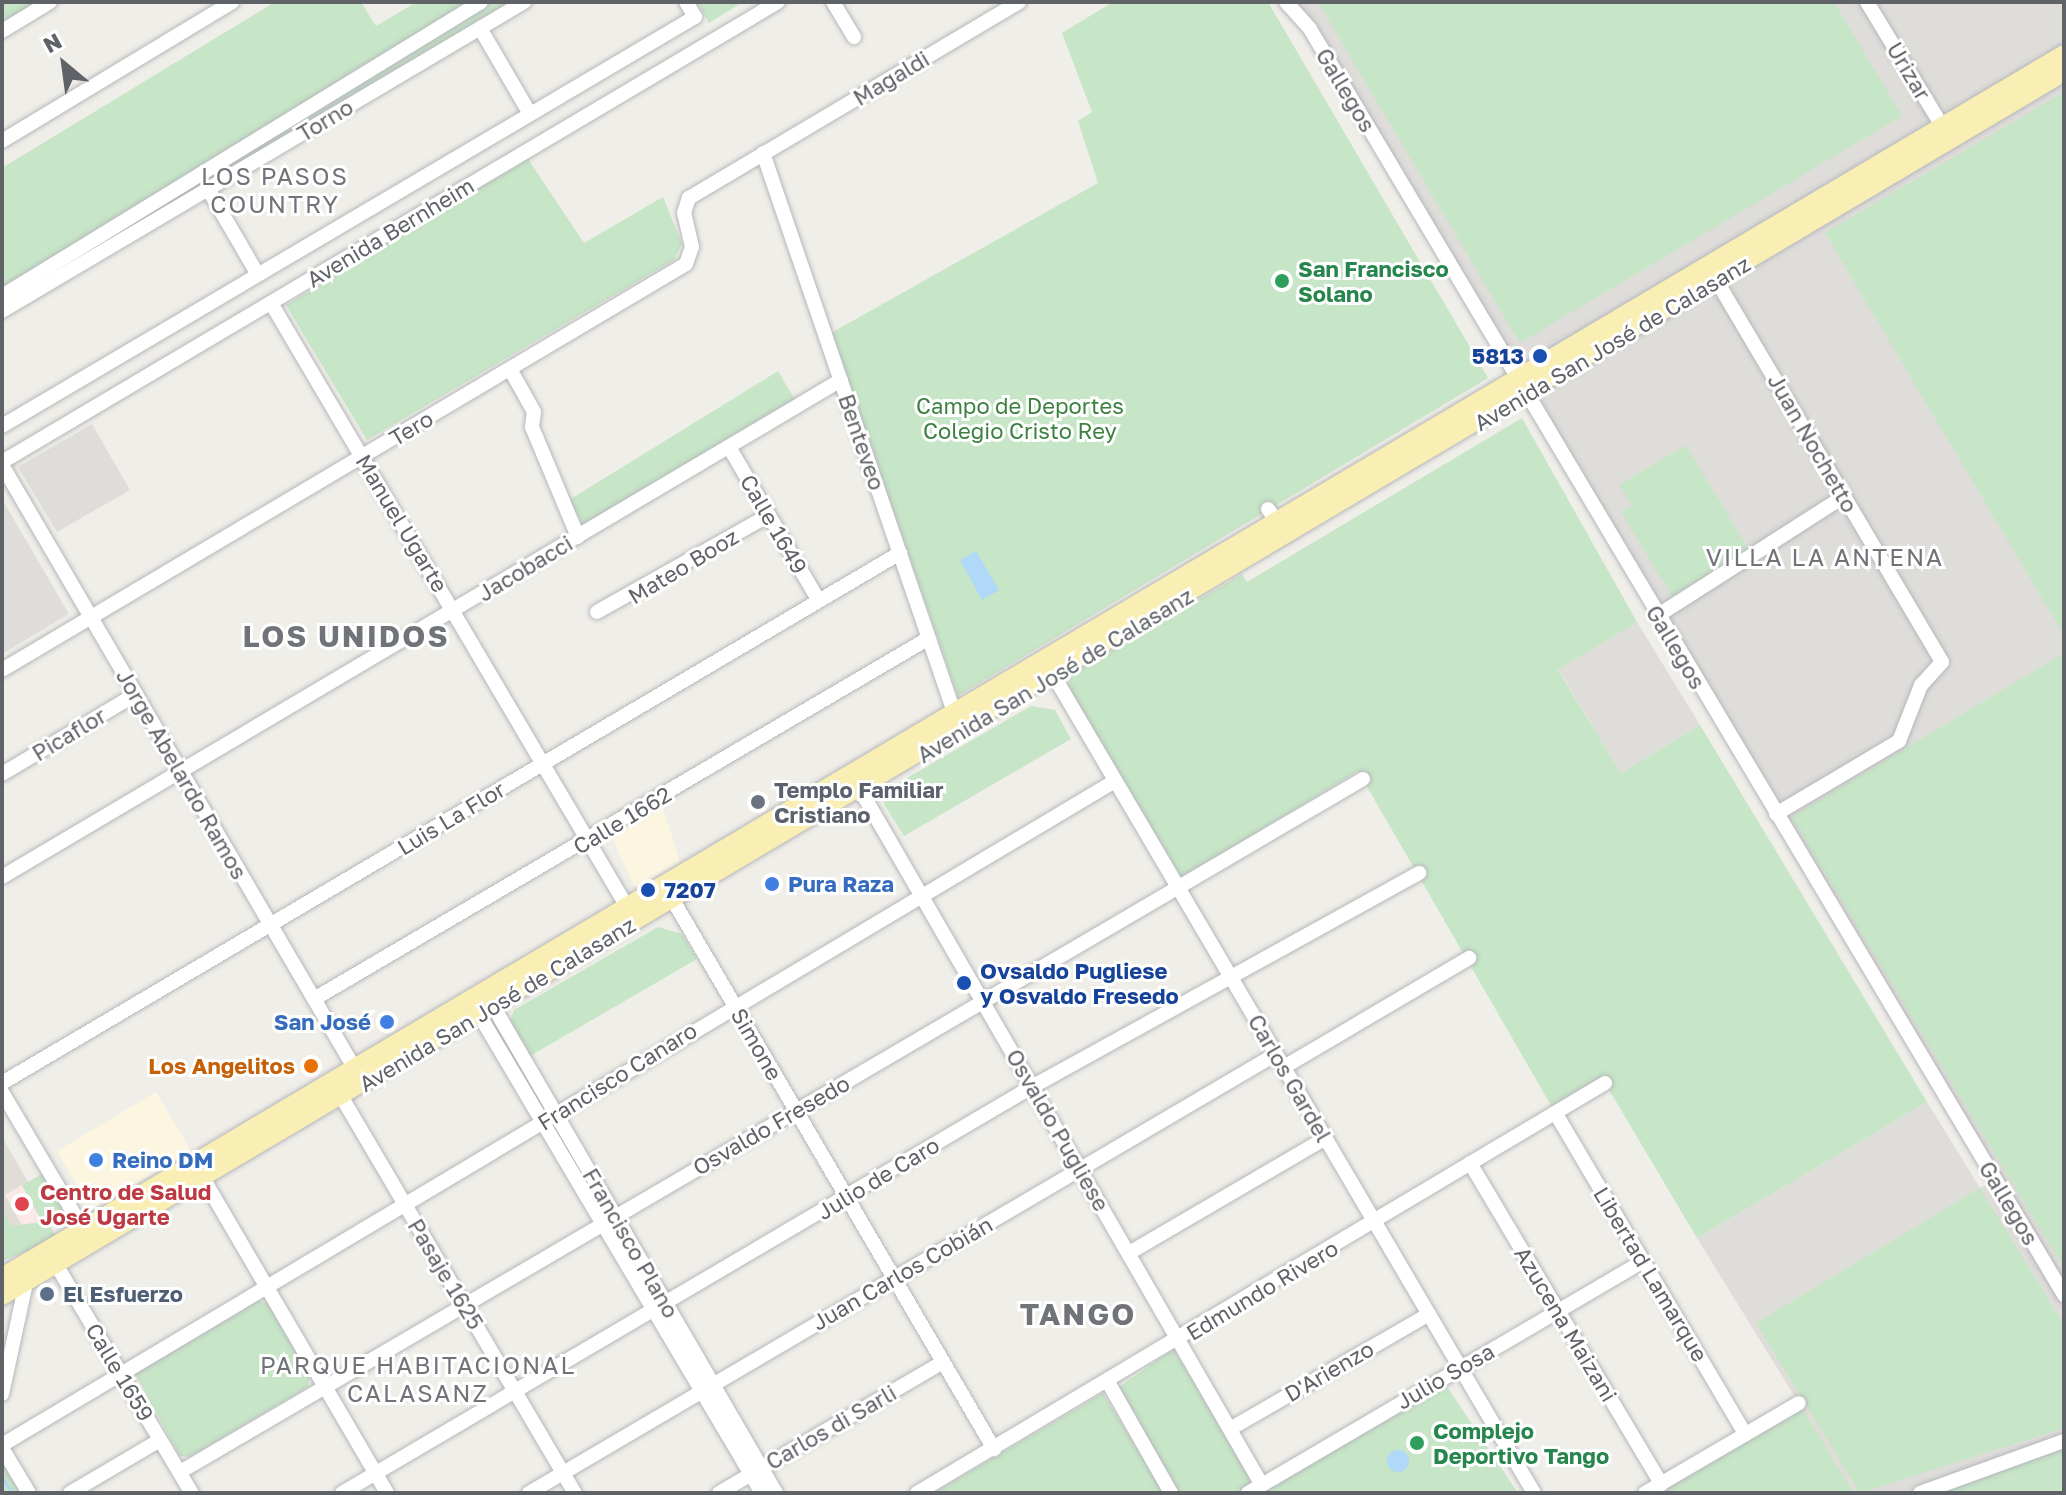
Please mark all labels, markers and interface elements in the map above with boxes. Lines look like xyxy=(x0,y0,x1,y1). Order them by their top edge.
north arrow xyxy=(24,24,104,104)
text: N xyxy=(38,27,66,58)
street label: Urizar xyxy=(1882,37,1936,105)
street label: Gallegos xyxy=(1311,43,1381,137)
street label: Magaldi xyxy=(848,45,934,111)
street label: Torno xyxy=(292,93,358,147)
district label: LOS PASOS COUNTRY xyxy=(201,162,349,218)
street label: Avenida Bernheim xyxy=(302,172,478,292)
street label: Avenida San José de Calasanz xyxy=(1469,250,1755,436)
place label: San Francisco Solano xyxy=(1298,255,1449,306)
marker: San Francisco Solano xyxy=(1273,272,1291,290)
place label: 5813 xyxy=(1472,343,1524,369)
marker: 5813 xyxy=(1531,347,1549,365)
street label: Juan Nochetto xyxy=(1763,369,1863,517)
street label: Benteveo xyxy=(833,391,891,493)
park label: Campo de Deportes Colegio Cristo Rey xyxy=(916,392,1124,444)
street label: Tero xyxy=(384,405,438,451)
street label: Manuel Ugarte xyxy=(350,449,454,597)
street label: Calle 1649 xyxy=(735,470,813,578)
street label: Mateo Booz xyxy=(623,523,743,609)
street label: Jacobacci xyxy=(473,529,577,607)
district label: VILLA LA ANTENA xyxy=(1706,543,1944,571)
street label: Avenida San José de Calasanz xyxy=(912,582,1198,768)
street label: Gallegos xyxy=(1641,600,1711,694)
district label: LOS UNIDOS xyxy=(242,618,450,654)
street label: Jorge Abelardo Ramos xyxy=(111,664,253,884)
street label: Picaflor xyxy=(27,702,111,766)
street label: Luis La Flor xyxy=(392,776,510,860)
place label: Templo Familiar Cristiano xyxy=(774,776,944,828)
street label: Calle 1662 xyxy=(568,780,676,860)
marker: Templo Familiar Cristiano xyxy=(749,793,767,811)
place label: Pura Raza xyxy=(788,871,894,897)
marker: Pura Raza xyxy=(763,875,781,893)
place label: 7207 xyxy=(664,877,716,903)
marker: 7207 xyxy=(639,881,657,899)
street label: Avenida San José de Calasanz xyxy=(354,911,640,1097)
place label: Ovsaldo Pugliese y Osvaldo Fresedo xyxy=(980,957,1179,1008)
marker: Ovsaldo Pugliese y Osvaldo Fresedo xyxy=(955,974,973,992)
street label: Simone xyxy=(726,1003,788,1085)
place label: San José xyxy=(274,1009,371,1035)
street label: Carlos Gardel xyxy=(1243,1010,1337,1146)
marker: San José xyxy=(378,1013,396,1031)
street label: Francisco Canaro xyxy=(533,1016,701,1136)
street label: Osvaldo Pugliese xyxy=(1001,1044,1115,1216)
place label: Los Angelitos xyxy=(148,1053,295,1079)
marker: Los Angelitos xyxy=(302,1057,320,1075)
street label: Osvaldo Fresedo xyxy=(688,1069,854,1181)
street label: Julio de Caro xyxy=(812,1131,944,1225)
place label: Reino DM xyxy=(112,1147,213,1173)
marker: Reino DM xyxy=(87,1151,105,1169)
street label: Gallegos xyxy=(1974,1156,2044,1250)
street label: Francisco Plano xyxy=(578,1164,684,1322)
place label: Centro de Salud José Ugarte xyxy=(40,1178,211,1230)
street label: Libertad Lamarque xyxy=(1588,1182,1714,1366)
marker: Centro de Salud José Ugarte xyxy=(11,1193,33,1215)
street label: Juan Carlos Cobián xyxy=(807,1211,997,1335)
street label: Pasaje 1625 xyxy=(403,1214,489,1334)
street label: Edmundo Rivero xyxy=(1181,1234,1343,1346)
street label: Azucena Maizani xyxy=(1509,1242,1623,1406)
place label: El Esfuerzo xyxy=(63,1281,183,1307)
marker: El Esfuerzo xyxy=(38,1285,56,1303)
district label: TANGO xyxy=(1020,1296,1136,1332)
street label: Calle 1659 xyxy=(80,1318,160,1426)
street label: D'Arienzo xyxy=(1280,1335,1378,1407)
street label: Julio Sosa xyxy=(1391,1337,1499,1415)
district label: PARQUE HABITACIONAL CALASANZ xyxy=(260,1351,576,1407)
street label: Carlos di Sarli xyxy=(761,1379,901,1475)
place label: Complejo Deportivo Tango xyxy=(1433,1417,1609,1468)
marker: Complejo Deportivo Tango xyxy=(1408,1434,1426,1452)

